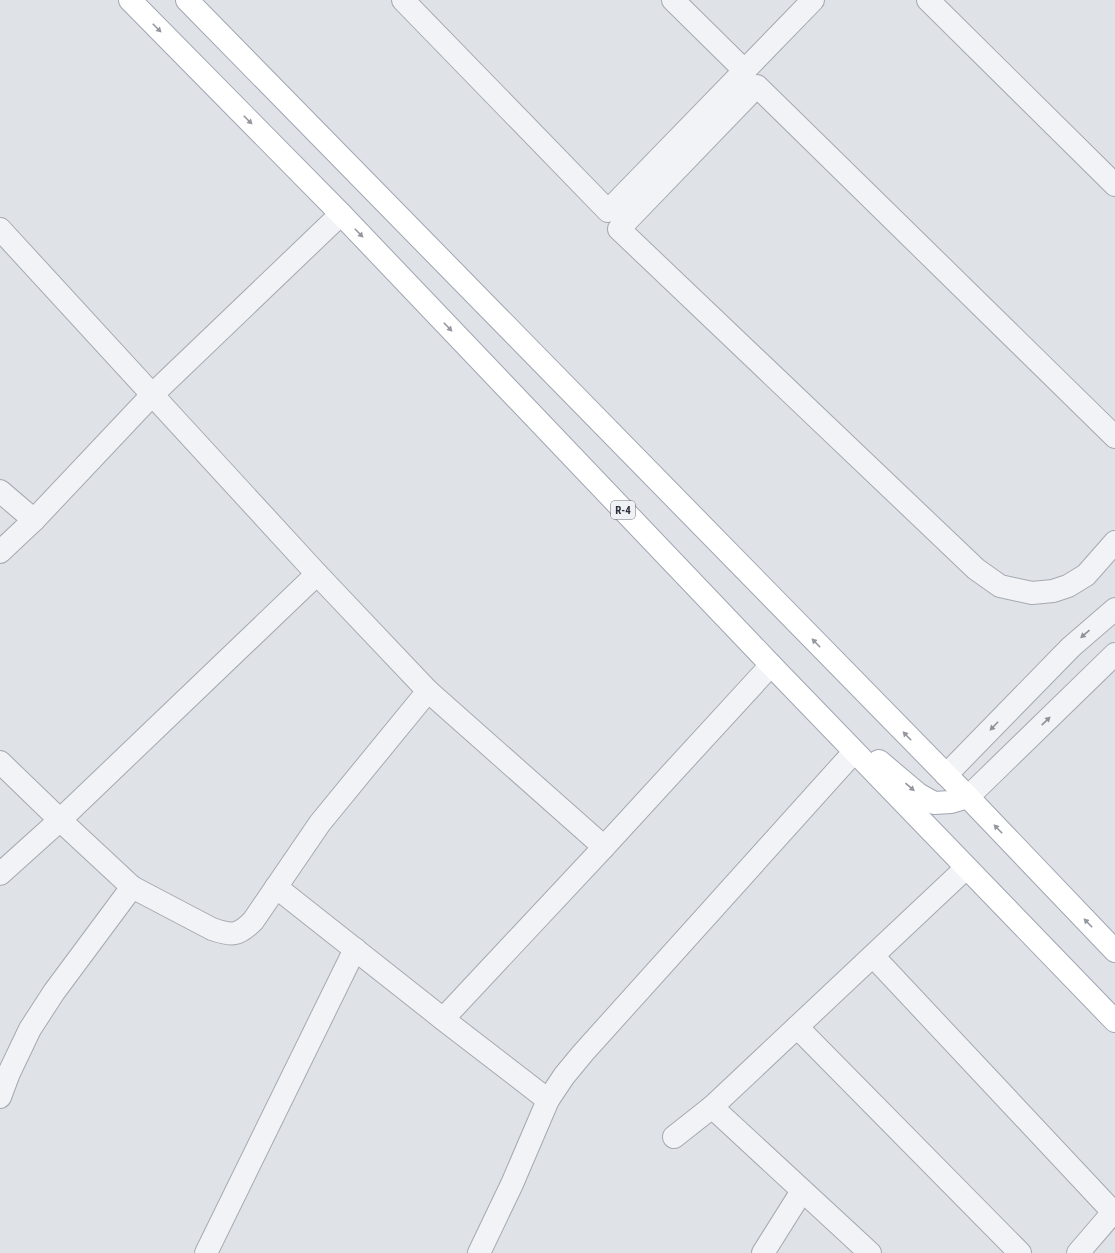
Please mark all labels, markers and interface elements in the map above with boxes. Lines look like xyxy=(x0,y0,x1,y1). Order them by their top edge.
one-way arrow xyxy=(152,23,162,33)
one-way arrow xyxy=(243,115,253,125)
one-way arrow xyxy=(354,228,364,238)
one-way arrow xyxy=(444,322,453,332)
road number: R-4 xyxy=(611,501,635,519)
one-way arrow xyxy=(1080,630,1091,639)
one-way arrow xyxy=(812,638,821,648)
one-way arrow xyxy=(1041,716,1051,726)
one-way arrow xyxy=(989,721,998,731)
one-way arrow xyxy=(903,731,912,741)
one-way arrow xyxy=(905,782,915,791)
one-way arrow xyxy=(993,824,1003,834)
one-way arrow xyxy=(1083,918,1093,928)

